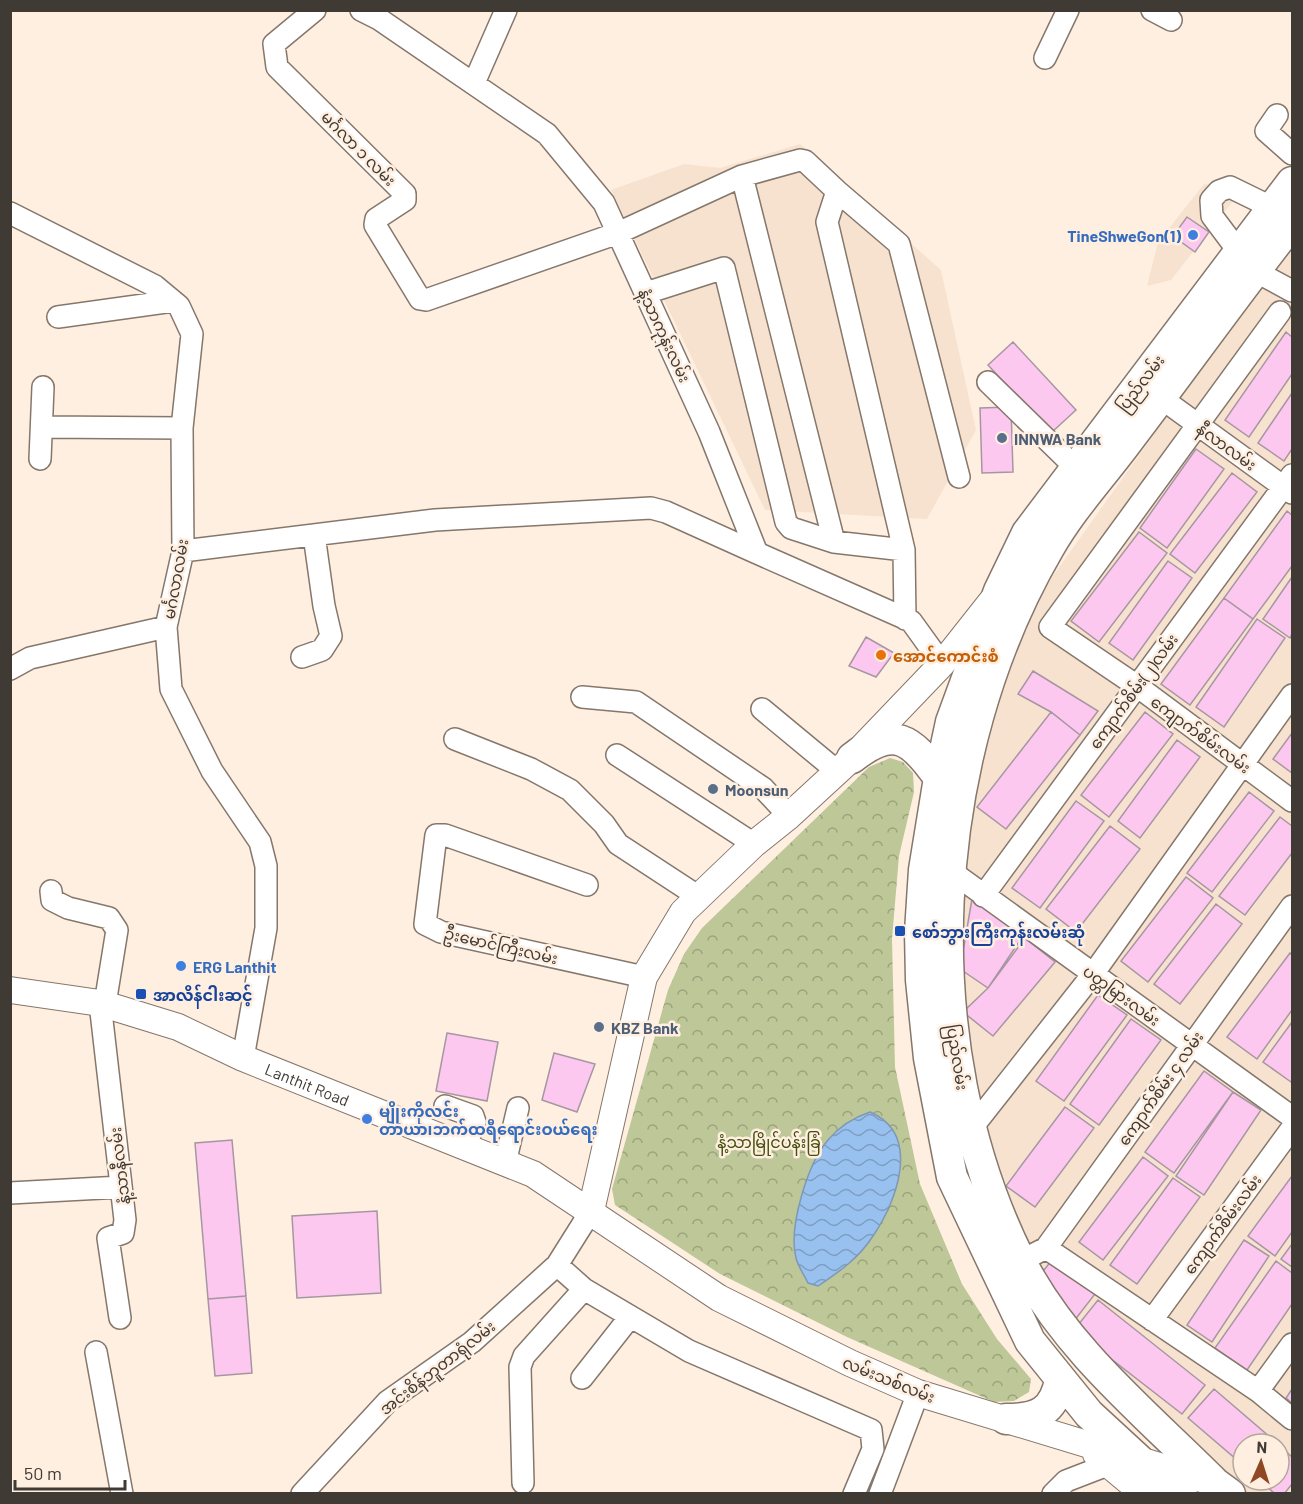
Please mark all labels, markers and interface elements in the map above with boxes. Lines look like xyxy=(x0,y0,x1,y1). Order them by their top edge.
street label: မင်္ဂလာ ၁ လမ်း xyxy=(318,106,401,189)
place label: TineShweGon(1) xyxy=(1067,226,1181,245)
marker: TineShweGon(1) xyxy=(1186,228,1200,242)
street label: နံ့သာကုန်းလမ်း xyxy=(630,285,696,388)
street label: ပြည်လမ်း xyxy=(1112,350,1172,418)
street label: နီလာလမ်း xyxy=(1191,417,1261,478)
place label: INNWA Bank xyxy=(1014,429,1102,448)
marker: INNWA Bank xyxy=(995,431,1009,445)
street label: မင်္ဂလာလမ်း xyxy=(158,537,191,621)
street label: ကျောက်စိမ်း(၂)လမ်း xyxy=(1084,629,1185,755)
place label: အောင်ကောင်းစံ xyxy=(893,645,999,665)
marker: အောင်ကောင်းစံ xyxy=(874,648,888,662)
street label: ကျောက်စိမ်းလမ်း xyxy=(1144,691,1255,781)
place label: Moonsun xyxy=(725,780,789,799)
marker: Moonsun xyxy=(706,782,720,796)
place label: စော်ဘွားကြီးကုန်းလမ်းဆုံ xyxy=(912,921,1085,946)
street label: ဦးမောင်ကြီးလမ်း xyxy=(441,922,560,972)
marker: စော်ဘွားကြီးကုန်းလမ်းဆုံ xyxy=(893,924,907,938)
place label: ERG Lanthit xyxy=(193,957,277,976)
marker: ERG Lanthit xyxy=(174,959,188,973)
street label: ပတ္တမြားလမ်း xyxy=(1077,960,1165,1033)
place label: အာလိန်ငါးဆင့် xyxy=(153,984,253,1009)
marker: အာလိန်ငါးဆင့် xyxy=(134,987,148,1001)
place label: KBZ Bank xyxy=(611,1018,679,1037)
marker: KBZ Bank xyxy=(592,1020,606,1034)
street label: ပြည်လမ်း xyxy=(938,1022,974,1092)
street label: ကျောက်စိမ်း ၄ လမ်း xyxy=(1113,1027,1211,1152)
street label: Lanthit Road xyxy=(263,1058,352,1109)
place label: မျိုးကိုလင်း တာယာ၊ဘက်ထရီရောင်းဝယ်ရေး xyxy=(379,1100,598,1143)
marker: မျိုးကိုလင်း တာယာ၊ဘက်ထရီရောင်းဝယ်ရေး xyxy=(360,1112,374,1126)
street label: နံ့သာနီလမ်း xyxy=(104,1126,138,1206)
park label: နံ့သာမြိုင်ပန်းခြံ xyxy=(717,1131,821,1156)
street label: ကျောက်စိမ်းလမ်း xyxy=(1179,1170,1269,1281)
street label: အင်းစိန်ဘူတာရုံလမ်း xyxy=(375,1315,502,1423)
street label: လမ်းသစ်လမ်း xyxy=(840,1351,938,1406)
north arrow xyxy=(1231,1432,1291,1492)
text: N xyxy=(1256,1437,1268,1456)
scale bar xyxy=(15,1453,124,1491)
text: 50 m xyxy=(24,1462,62,1484)

